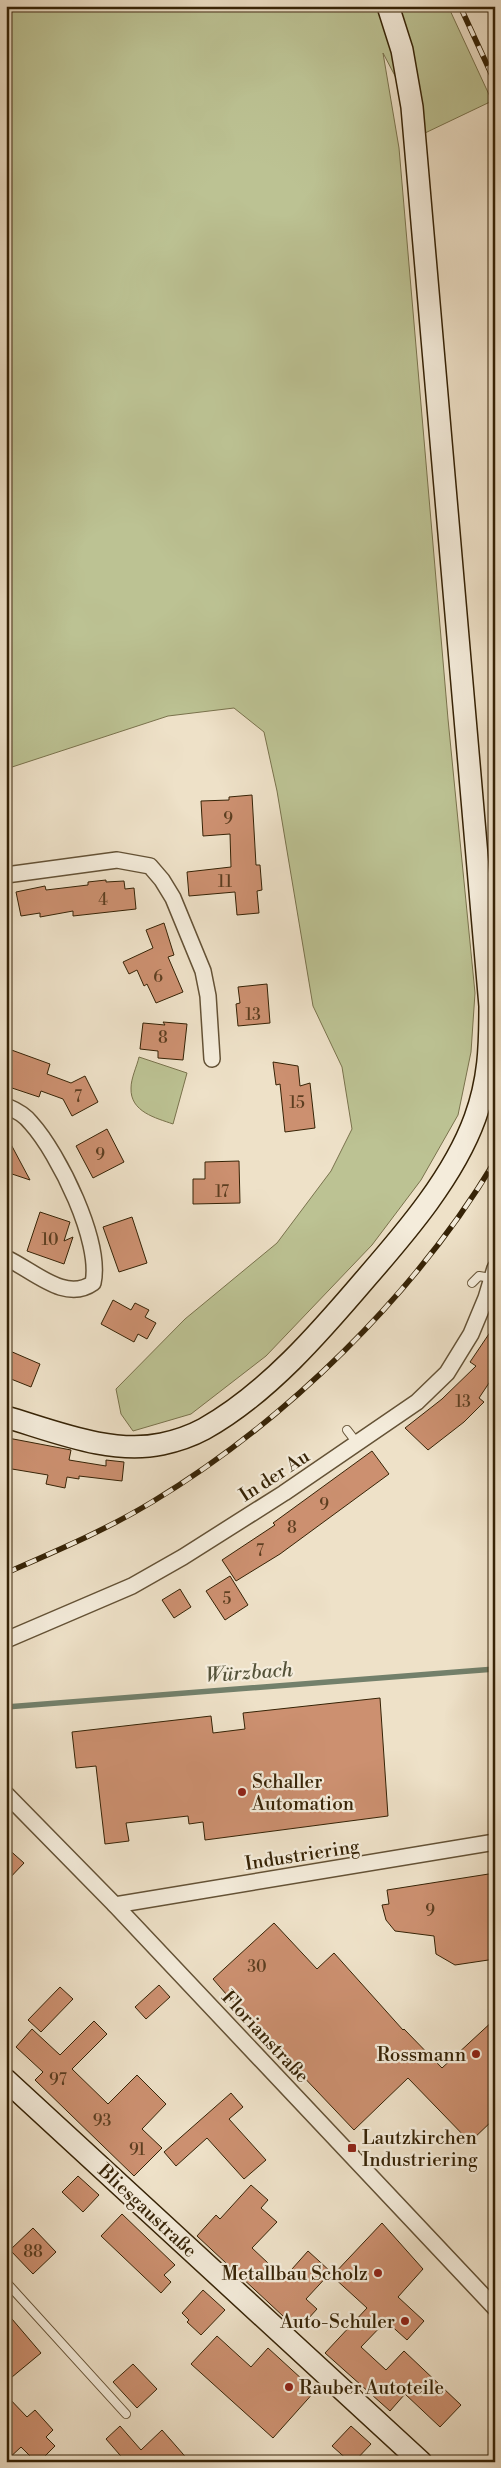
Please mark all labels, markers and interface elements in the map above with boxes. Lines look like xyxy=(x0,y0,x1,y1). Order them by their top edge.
house number: 9 xyxy=(223,809,233,829)
house number: 11 xyxy=(218,872,232,892)
house number: 4 xyxy=(98,890,108,910)
house number: 6 xyxy=(153,967,163,987)
house number: 13 xyxy=(245,1005,261,1025)
house number: 8 xyxy=(158,1028,168,1048)
house number: 7 xyxy=(74,1087,82,1107)
house number: 15 xyxy=(289,1093,305,1113)
house number: 9 xyxy=(95,1145,105,1165)
house number: 17 xyxy=(215,1182,229,1202)
house number: 10 xyxy=(42,1230,59,1250)
house number: 13 xyxy=(455,1392,471,1412)
street label: In der Au xyxy=(235,1444,314,1507)
house number: 9 xyxy=(319,1495,329,1515)
house number: 8 xyxy=(287,1518,297,1538)
house number: 7 xyxy=(256,1541,264,1561)
house number: 5 xyxy=(223,1589,232,1609)
water label: Würzbach xyxy=(205,1658,294,1689)
place label: Schaller Automation xyxy=(251,1770,354,1816)
marker: Schaller Automation xyxy=(236,1786,248,1798)
street label: Industriering xyxy=(243,1834,361,1876)
house number: 9 xyxy=(425,1901,435,1921)
house number: 30 xyxy=(247,1957,267,1977)
street label: Florianstraße xyxy=(216,1985,314,2088)
place label: Rossmann xyxy=(377,2043,466,2067)
marker: Rossmann xyxy=(470,2048,482,2060)
house number: 97 xyxy=(49,2070,67,2090)
house number: 93 xyxy=(93,2111,111,2131)
place label: Lautzkirchen Industriering xyxy=(362,2126,478,2172)
house number: 91 xyxy=(129,2140,145,2160)
marker: Lautzkirchen Industriering xyxy=(346,2142,358,2154)
street label: Bliesgaustraße xyxy=(92,2158,202,2263)
house number: 88 xyxy=(23,2242,43,2262)
place label: Metallbau Scholz xyxy=(221,2262,368,2286)
marker: Metallbau Scholz xyxy=(372,2267,384,2279)
place label: Auto-Schuler xyxy=(279,2310,395,2334)
marker: Auto-Schuler xyxy=(399,2315,411,2327)
place label: Rauber Autoteile xyxy=(299,2376,444,2400)
marker: Rauber Autoteile xyxy=(283,2381,295,2393)

